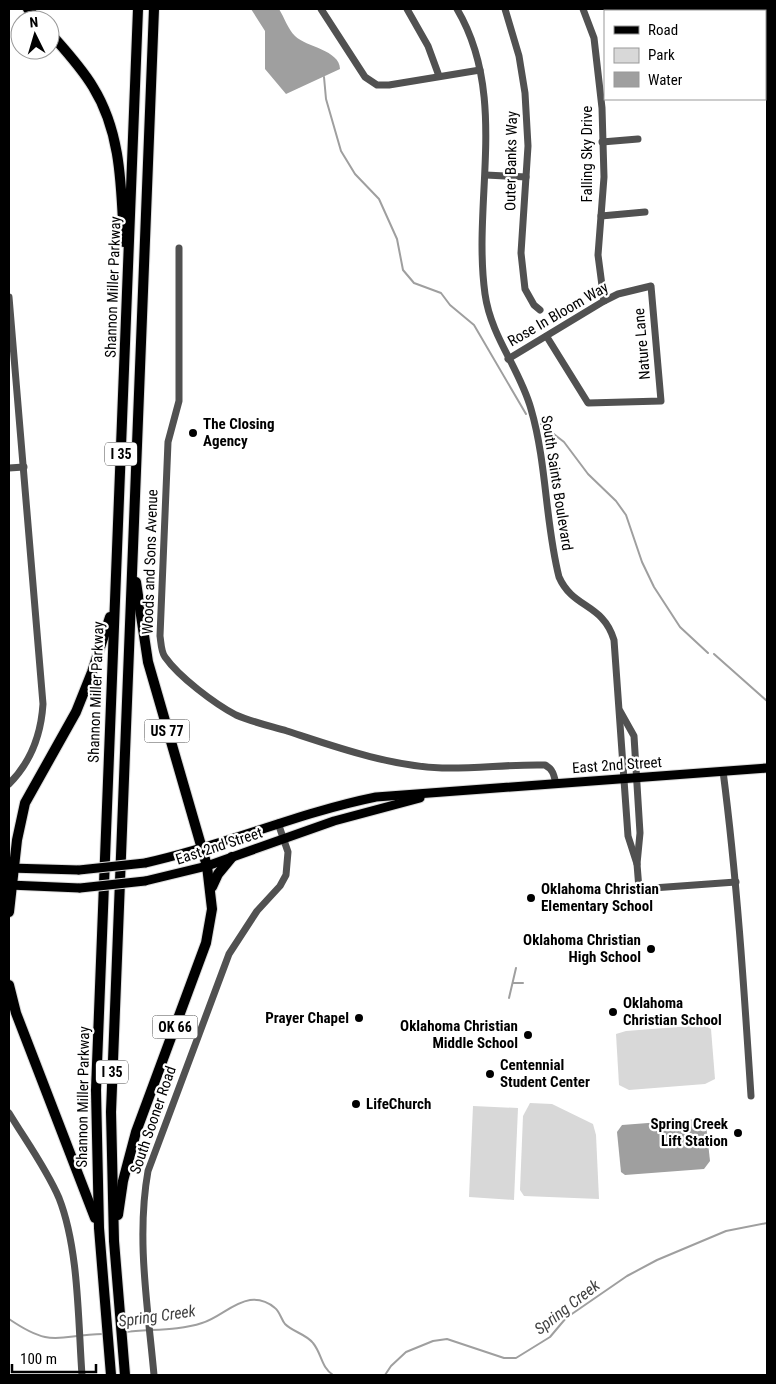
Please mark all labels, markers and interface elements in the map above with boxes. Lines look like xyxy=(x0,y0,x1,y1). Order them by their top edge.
north arrow xyxy=(10,10,60,60)
legend xyxy=(604,10,766,100)
text: N xyxy=(29,14,39,30)
text: Road xyxy=(648,21,678,39)
text: Park xyxy=(648,46,675,64)
text: Water xyxy=(648,71,683,89)
street label: Falling Sky Drive xyxy=(578,106,596,202)
street label: Outer Banks Way xyxy=(501,111,521,211)
street label: Shannon Miller Parkway xyxy=(102,216,124,358)
street label: Rose In Bloom Way xyxy=(504,278,612,350)
street label: Nature Lane xyxy=(630,308,654,380)
street label: South Saints Boulevard xyxy=(537,414,577,552)
place label: The Closing Agency xyxy=(203,415,274,450)
marker: The Closing Agency xyxy=(187,427,199,439)
road number: I 35 xyxy=(105,442,137,466)
street label: Woods and Sons Avenue xyxy=(138,489,162,635)
street label: Shannon Miller Parkway xyxy=(85,621,107,763)
road number: US 77 xyxy=(144,719,190,742)
street label: East 2nd Street xyxy=(571,753,663,777)
street label: East 2nd Street xyxy=(173,824,265,868)
place label: Oklahoma Christian Elementary School xyxy=(541,880,659,915)
marker: Oklahoma Christian Elementary School xyxy=(525,892,537,904)
place label: Oklahoma Christian High School xyxy=(523,931,641,966)
marker: Oklahoma Christian High School xyxy=(645,943,657,955)
place label: Oklahoma Christian School xyxy=(623,994,722,1029)
marker: Oklahoma Christian School xyxy=(607,1006,619,1018)
place label: Prayer Chapel xyxy=(265,1009,349,1027)
marker: Prayer Chapel xyxy=(353,1012,365,1024)
road number: OK 66 xyxy=(152,1016,198,1038)
place label: Oklahoma Christian Middle School xyxy=(400,1017,518,1052)
street label: Shannon Miller Parkway xyxy=(73,1026,93,1168)
marker: Oklahoma Christian Middle School xyxy=(522,1029,534,1041)
place label: Centennial Student Center xyxy=(500,1056,590,1091)
road number: I 35 xyxy=(96,1060,128,1084)
street label: South Sooner Road xyxy=(126,1064,180,1176)
marker: Centennial Student Center xyxy=(484,1068,496,1080)
place label: LifeChurch xyxy=(366,1095,431,1113)
marker: LifeChurch xyxy=(350,1098,362,1110)
place label: Spring Creek Lift Station xyxy=(650,1115,729,1150)
marker: Spring Creek Lift Station xyxy=(732,1127,744,1139)
water label: Spring Creek xyxy=(531,1275,604,1338)
water label: Spring Creek xyxy=(117,1301,198,1331)
scale bar xyxy=(12,1342,96,1374)
text: 100 m xyxy=(20,1350,57,1368)

